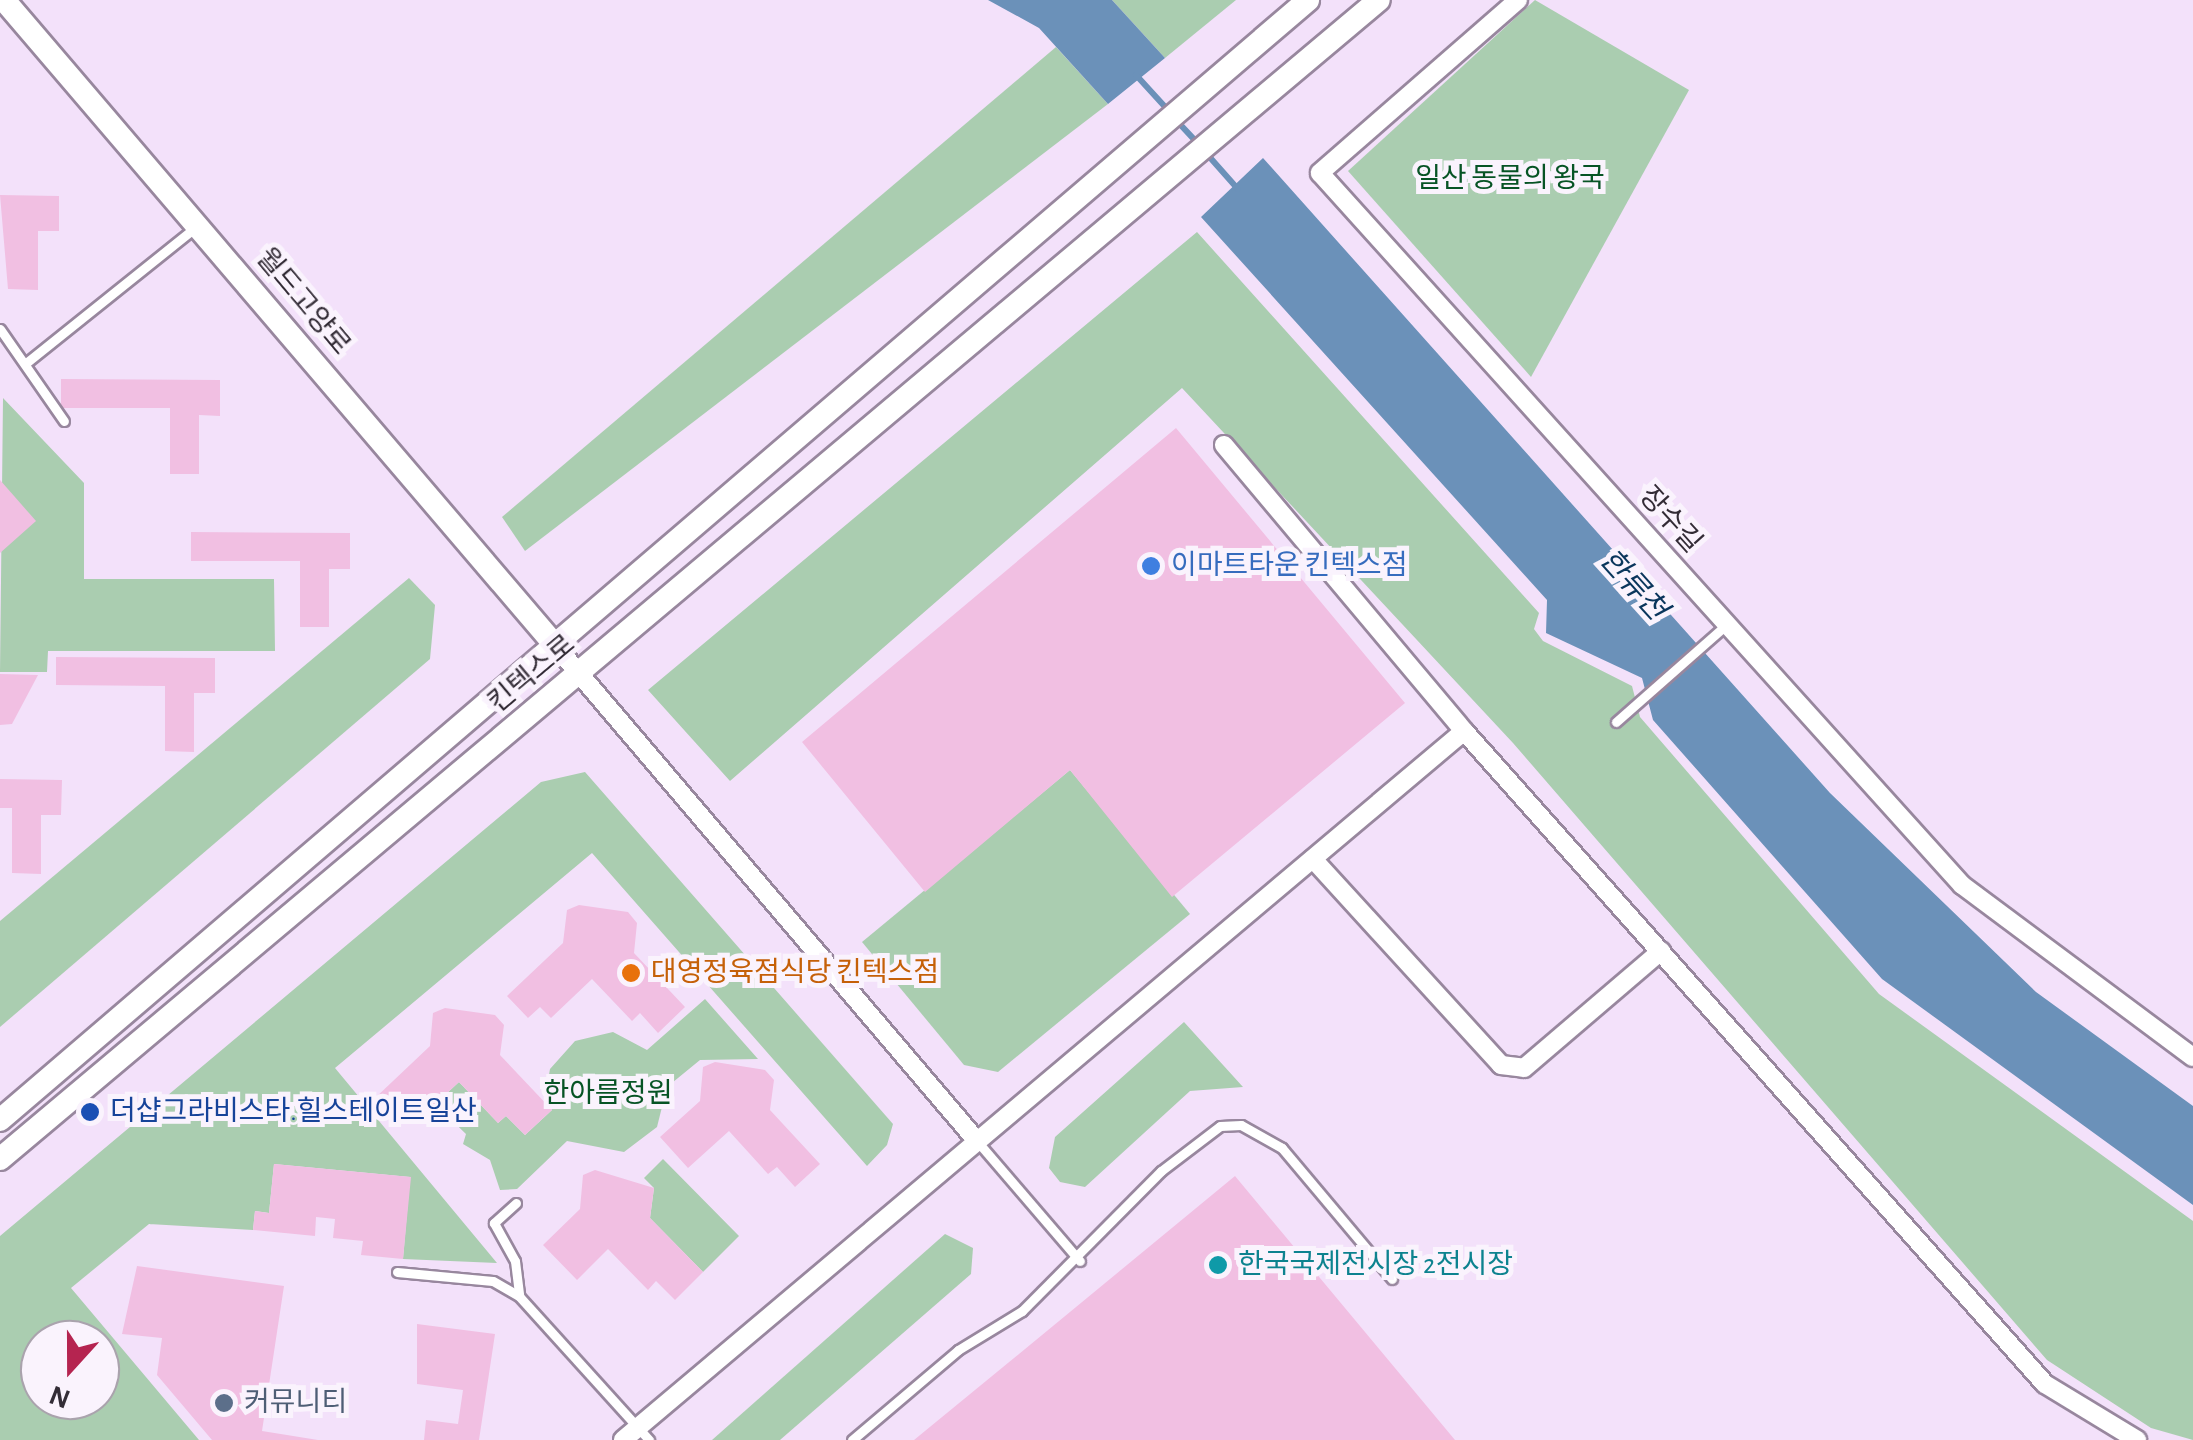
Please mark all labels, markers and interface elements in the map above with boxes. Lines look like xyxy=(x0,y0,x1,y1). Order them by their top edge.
park label: 일산 동물의 왕국 xyxy=(1415,162,1605,196)
street label: 월드고양로 xyxy=(249,242,357,362)
street label: 장수길 xyxy=(1632,480,1708,560)
water label: 한류천 xyxy=(1592,542,1674,628)
place label: 이마트타운 킨텍스점 xyxy=(1171,549,1407,583)
marker: 이마트타운 킨텍스점 xyxy=(1140,555,1162,577)
street label: 킨텍스로 xyxy=(482,628,582,720)
place label: 대영정육점식당 킨텍스점 xyxy=(651,956,939,990)
marker: 대영정육점식당 킨텍스점 xyxy=(620,962,642,984)
park label: 한아름정원 xyxy=(544,1077,672,1111)
place label: 더샵그라비스타.힐스테이트일산 xyxy=(110,1095,477,1129)
marker: 더샵그라비스타.힐스테이트일산 xyxy=(79,1101,101,1123)
place label: 한국국제전시장 2전시장 xyxy=(1238,1248,1513,1282)
marker: 한국국제전시장 2전시장 xyxy=(1207,1254,1229,1276)
north arrow xyxy=(20,1320,120,1420)
text: N xyxy=(46,1380,74,1413)
place label: 커뮤니티 xyxy=(244,1386,347,1420)
marker: 커뮤니티 xyxy=(213,1392,235,1414)

